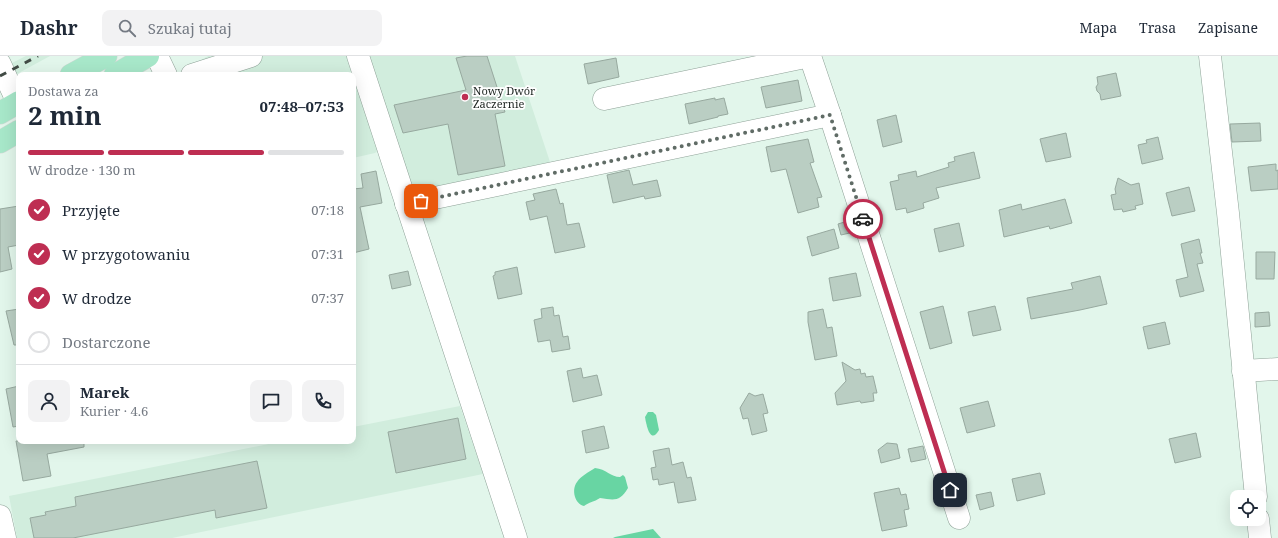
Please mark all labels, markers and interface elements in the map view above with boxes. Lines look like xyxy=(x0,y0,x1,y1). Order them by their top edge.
search box xyxy=(102,10,382,46)
text: Dashr xyxy=(20,15,78,41)
icon: search xyxy=(116,17,138,39)
text: Szukaj tutaj xyxy=(148,18,232,38)
text: Mapa xyxy=(1080,18,1117,37)
text: Trasa xyxy=(1139,18,1176,37)
text: Zapisane xyxy=(1198,18,1258,37)
text: Dostawa za xyxy=(28,82,99,100)
place label: Nowy Dwór Zaczernie xyxy=(473,83,536,111)
marker: Nowy Dwór Zaczernie xyxy=(460,92,470,102)
text: 07:48–07:53 xyxy=(260,96,344,116)
text: 2 min xyxy=(28,97,102,133)
text: W drodze · 130 m xyxy=(28,161,136,179)
pin xyxy=(404,184,438,218)
icon: bag xyxy=(410,190,432,212)
icon: check xyxy=(28,199,50,221)
courier xyxy=(843,199,883,239)
text: Przyjęte xyxy=(62,200,120,220)
text: 07:18 xyxy=(311,201,344,219)
icon: car xyxy=(852,208,874,230)
icon: check xyxy=(28,243,50,265)
text: W przygotowaniu xyxy=(62,244,190,264)
text: 07:31 xyxy=(311,245,344,263)
icon: check xyxy=(28,287,50,309)
text: W drodze xyxy=(62,288,131,308)
text: 07:37 xyxy=(311,289,344,307)
text: Dostarczone xyxy=(62,332,151,352)
button: person xyxy=(28,380,70,422)
button: chat xyxy=(250,380,292,422)
button: phone xyxy=(302,380,344,422)
text: Marek xyxy=(80,382,129,402)
text: Kurier · 4.6 xyxy=(80,402,148,420)
pin xyxy=(933,473,967,507)
icon: home xyxy=(939,479,961,501)
map controls xyxy=(1230,490,1266,526)
button: locate xyxy=(1230,490,1266,526)

